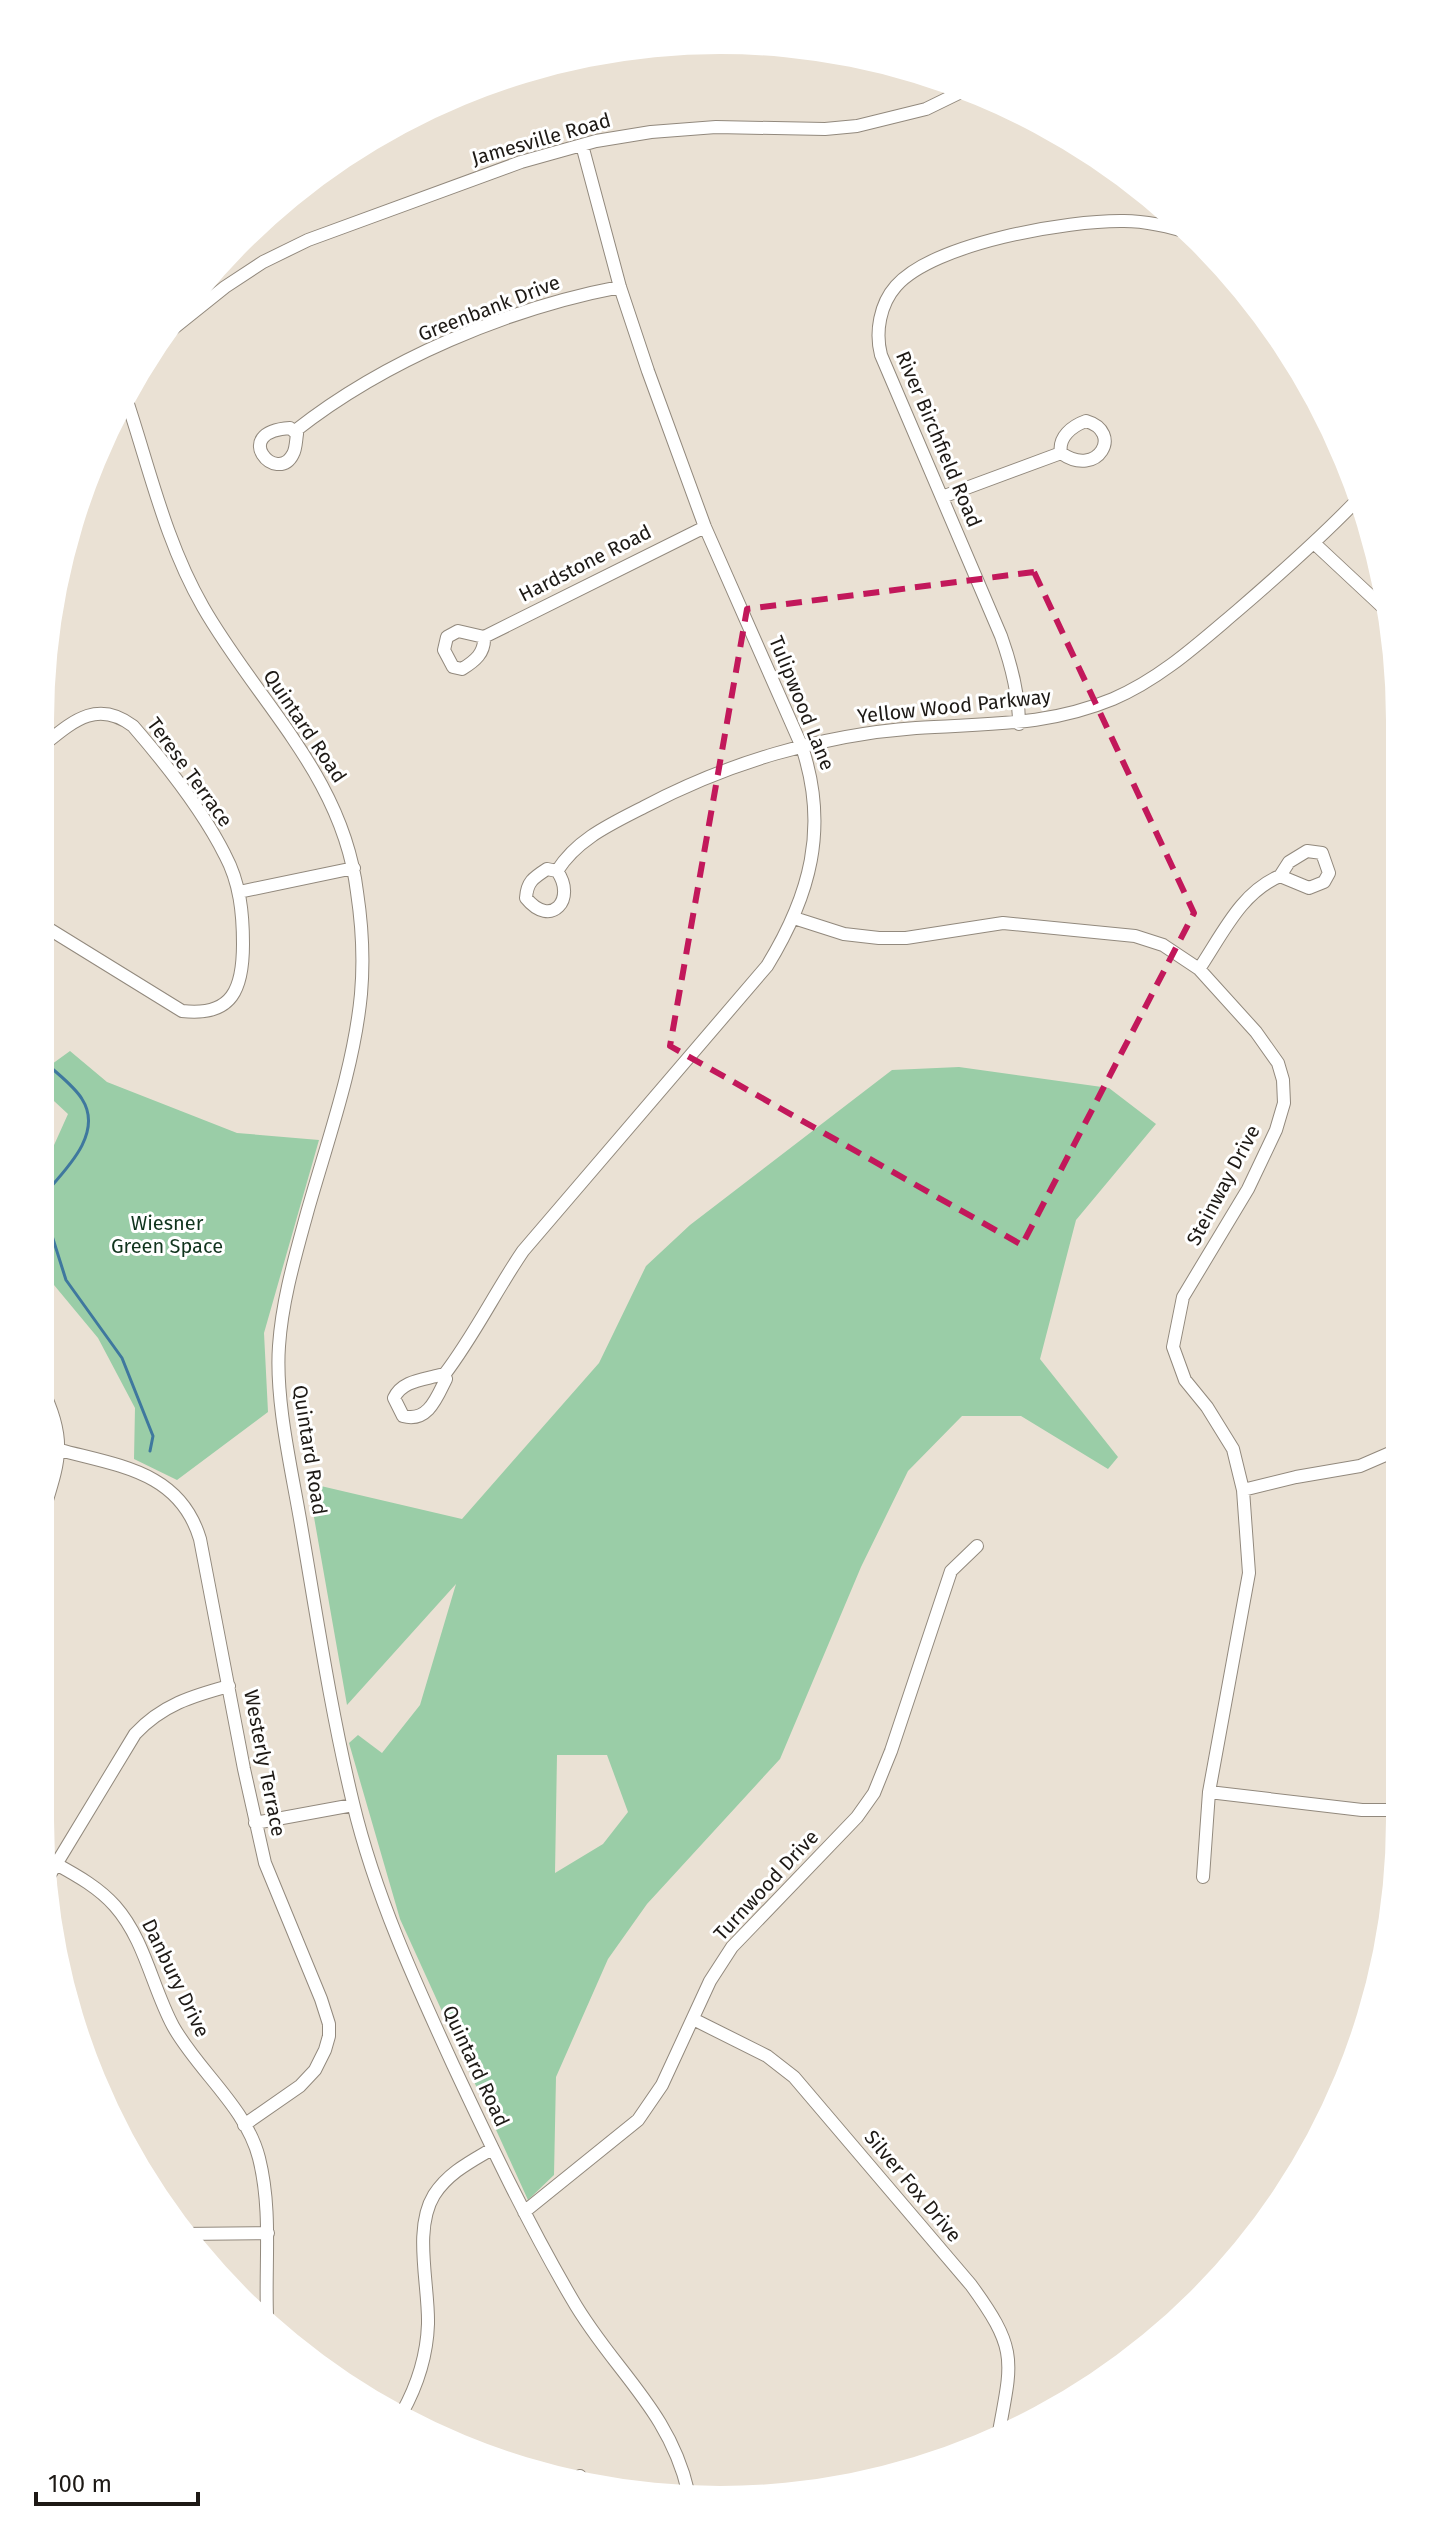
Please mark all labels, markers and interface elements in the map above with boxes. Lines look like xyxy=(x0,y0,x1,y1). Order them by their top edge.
street label: Jamesville Road xyxy=(469,108,613,170)
street label: Greenbank Drive xyxy=(415,270,563,346)
street label: River Birchfield Road xyxy=(891,347,987,531)
street label: Hardstone Road xyxy=(515,519,655,607)
street label: Tulipwood Lane xyxy=(764,632,840,774)
street label: Quintard Road xyxy=(258,665,352,787)
street label: Yellow Wood Parkway xyxy=(856,684,1052,728)
street label: Terese Terrace xyxy=(142,713,238,831)
street label: Steinway Drive xyxy=(1181,1121,1265,1249)
park label: Wiesner Green Space xyxy=(111,1211,223,1258)
street label: Quintard Road xyxy=(288,1383,332,1517)
street label: Westerly Terrace xyxy=(239,1688,291,1838)
street label: Turnwood Drive xyxy=(709,1825,823,1945)
street label: Danbury Drive xyxy=(137,1915,215,2041)
street label: Quintard Road xyxy=(437,2001,515,2131)
street label: Silver Fox Drive xyxy=(859,2125,967,2247)
scale bar xyxy=(36,2456,198,2506)
text: 100 m xyxy=(48,2470,112,2498)

